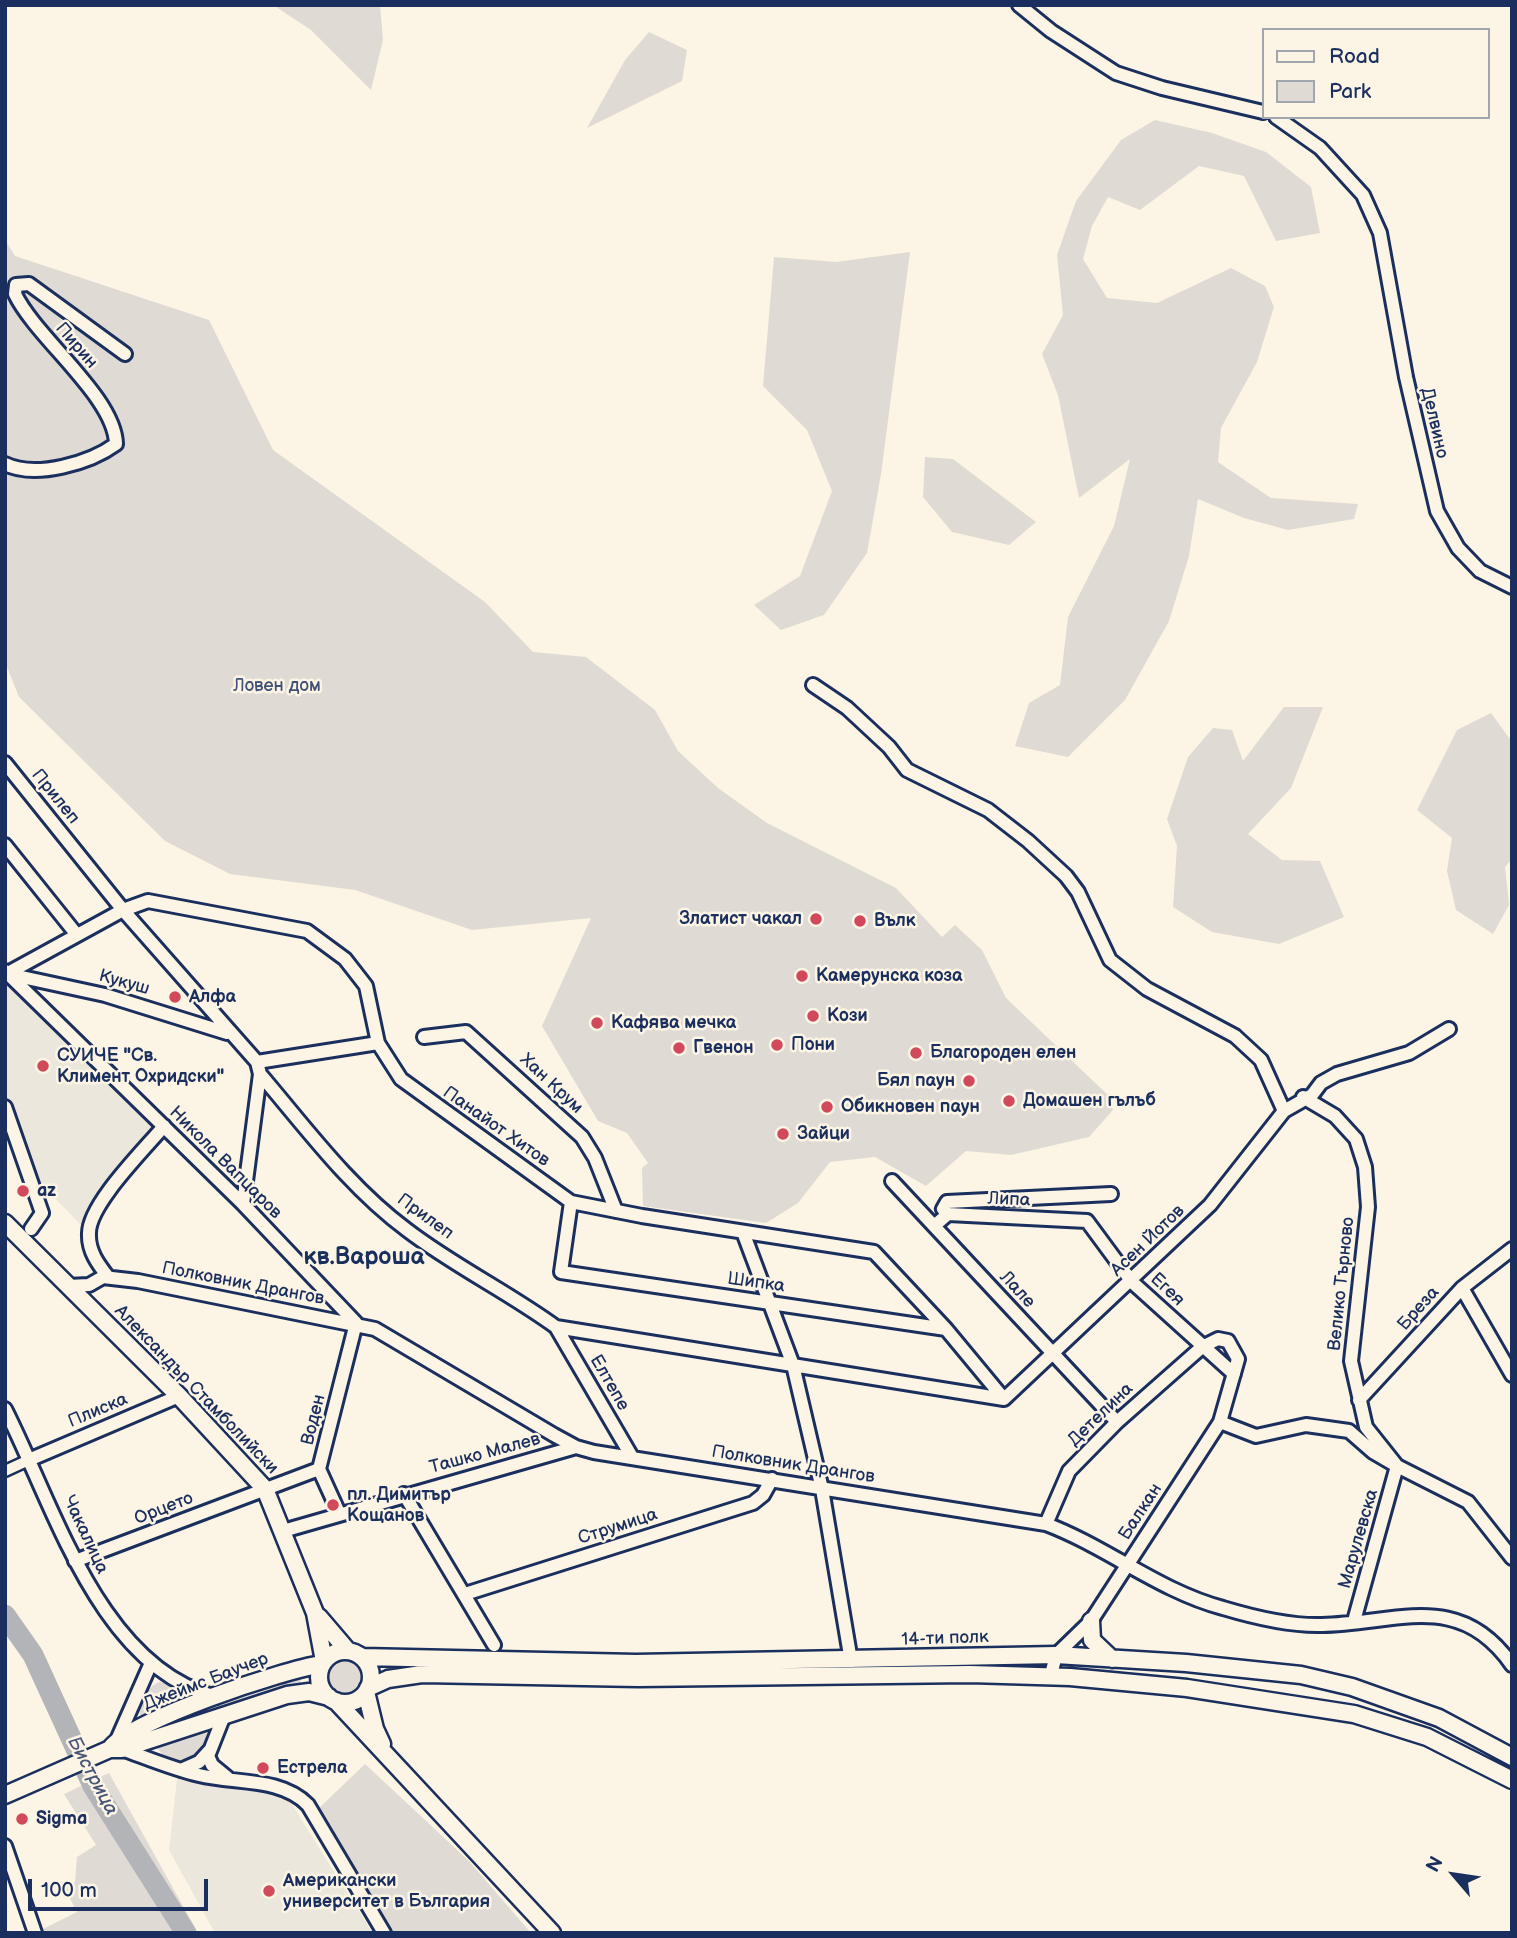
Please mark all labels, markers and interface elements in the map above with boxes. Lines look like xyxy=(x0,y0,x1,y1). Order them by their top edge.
legend xyxy=(1262,28,1489,119)
text: Road xyxy=(1329,44,1380,69)
text: Park xyxy=(1329,79,1371,104)
street label: Пирин xyxy=(50,319,102,373)
street label: Делвино xyxy=(1415,385,1453,461)
park label: Ловен дом xyxy=(233,675,321,697)
street label: Прилеп xyxy=(26,765,84,829)
place label: Златист чакал xyxy=(679,908,802,930)
place label: Вълк xyxy=(874,910,916,932)
marker: Златист чакал xyxy=(808,911,824,927)
marker: Вълк xyxy=(852,913,868,929)
street label: Кукуш xyxy=(96,965,152,1001)
place label: Камерунска коза xyxy=(816,965,963,987)
marker: Камерунска коза xyxy=(794,968,810,984)
place label: Алфа xyxy=(189,986,236,1008)
marker: Алфа xyxy=(167,989,183,1005)
place label: Кози xyxy=(827,1005,868,1027)
marker: Кози xyxy=(805,1008,821,1024)
place label: Кафява мечка xyxy=(611,1012,736,1034)
marker: Кафява мечка xyxy=(589,1015,605,1031)
place label: Пони xyxy=(791,1034,835,1056)
place label: Гвенон xyxy=(693,1037,753,1059)
marker: Пони xyxy=(769,1037,785,1053)
marker: Гвенон xyxy=(671,1040,687,1056)
place label: Благороден елен xyxy=(930,1042,1076,1064)
place label: СУИЧЕ "Св. Климент Охридски" xyxy=(57,1045,224,1088)
marker: Благороден елен xyxy=(908,1045,924,1061)
street label: Хан Крум xyxy=(515,1049,587,1119)
marker: СУИЧЕ "Св. Климент Охридски" xyxy=(35,1058,51,1074)
place label: Бял паун xyxy=(877,1070,955,1092)
marker: Бял паун xyxy=(961,1073,977,1089)
street label: Панайот Хитов xyxy=(439,1082,553,1172)
place label: Домашен гълъб xyxy=(1023,1090,1156,1112)
marker: Домашен гълъб xyxy=(1001,1093,1017,1109)
place label: Обикновен паун xyxy=(841,1096,980,1118)
marker: Обикновен паун xyxy=(819,1099,835,1115)
street label: Никола Вапцаров xyxy=(164,1102,286,1224)
place label: Зайци xyxy=(797,1123,850,1145)
marker: Зайци xyxy=(775,1126,791,1142)
place label: az xyxy=(37,1180,56,1202)
marker: az xyxy=(15,1183,31,1199)
street label: Липа xyxy=(987,1188,1031,1212)
street label: Прилеп xyxy=(393,1189,457,1245)
street label: Асен Йотов xyxy=(1107,1201,1189,1281)
street label: Велико Търново xyxy=(1324,1216,1360,1352)
district label: кв.Вароша xyxy=(304,1244,424,1272)
street label: Полковник Дрангов xyxy=(160,1258,326,1310)
street label: Лале xyxy=(995,1267,1039,1313)
street label: Шипка xyxy=(726,1268,786,1298)
street label: Егея xyxy=(1145,1269,1189,1311)
street label: Бреза xyxy=(1394,1282,1444,1336)
street label: Александър Стамболийски xyxy=(109,1301,283,1479)
street label: Елтепе xyxy=(584,1351,634,1415)
street label: Детелина xyxy=(1064,1379,1138,1451)
street label: Плиска xyxy=(65,1389,131,1433)
street label: Воден xyxy=(297,1392,331,1448)
street label: Ташко Малев xyxy=(427,1429,543,1479)
street label: Полковник Дрангов xyxy=(710,1441,876,1489)
street label: Балкан xyxy=(1115,1480,1167,1544)
place label: пл. Димитър Кощанов xyxy=(347,1484,451,1526)
street label: Марулевска xyxy=(1334,1487,1384,1591)
street label: Орцето xyxy=(132,1488,196,1530)
street label: Чакалица xyxy=(57,1492,113,1578)
marker: пл. Димитър Кощанов xyxy=(325,1497,341,1513)
street label: Струмица xyxy=(576,1504,660,1550)
street label: 14-ти полк xyxy=(901,1627,989,1651)
street label: Джеймс Баучер xyxy=(140,1648,272,1716)
water label: Бистрица xyxy=(62,1733,122,1819)
place label: Естрела xyxy=(277,1757,347,1779)
marker: Естрела xyxy=(255,1760,271,1776)
place label: Sigma xyxy=(36,1808,87,1830)
marker: Sigma xyxy=(14,1811,30,1827)
north arrow xyxy=(1419,1840,1489,1910)
text: N xyxy=(1422,1853,1449,1876)
scale bar xyxy=(32,1864,212,1908)
place label: Американски университет в България xyxy=(283,1870,490,1912)
text: 100 m xyxy=(41,1878,97,1903)
marker: Американски университет в България xyxy=(261,1883,277,1899)

